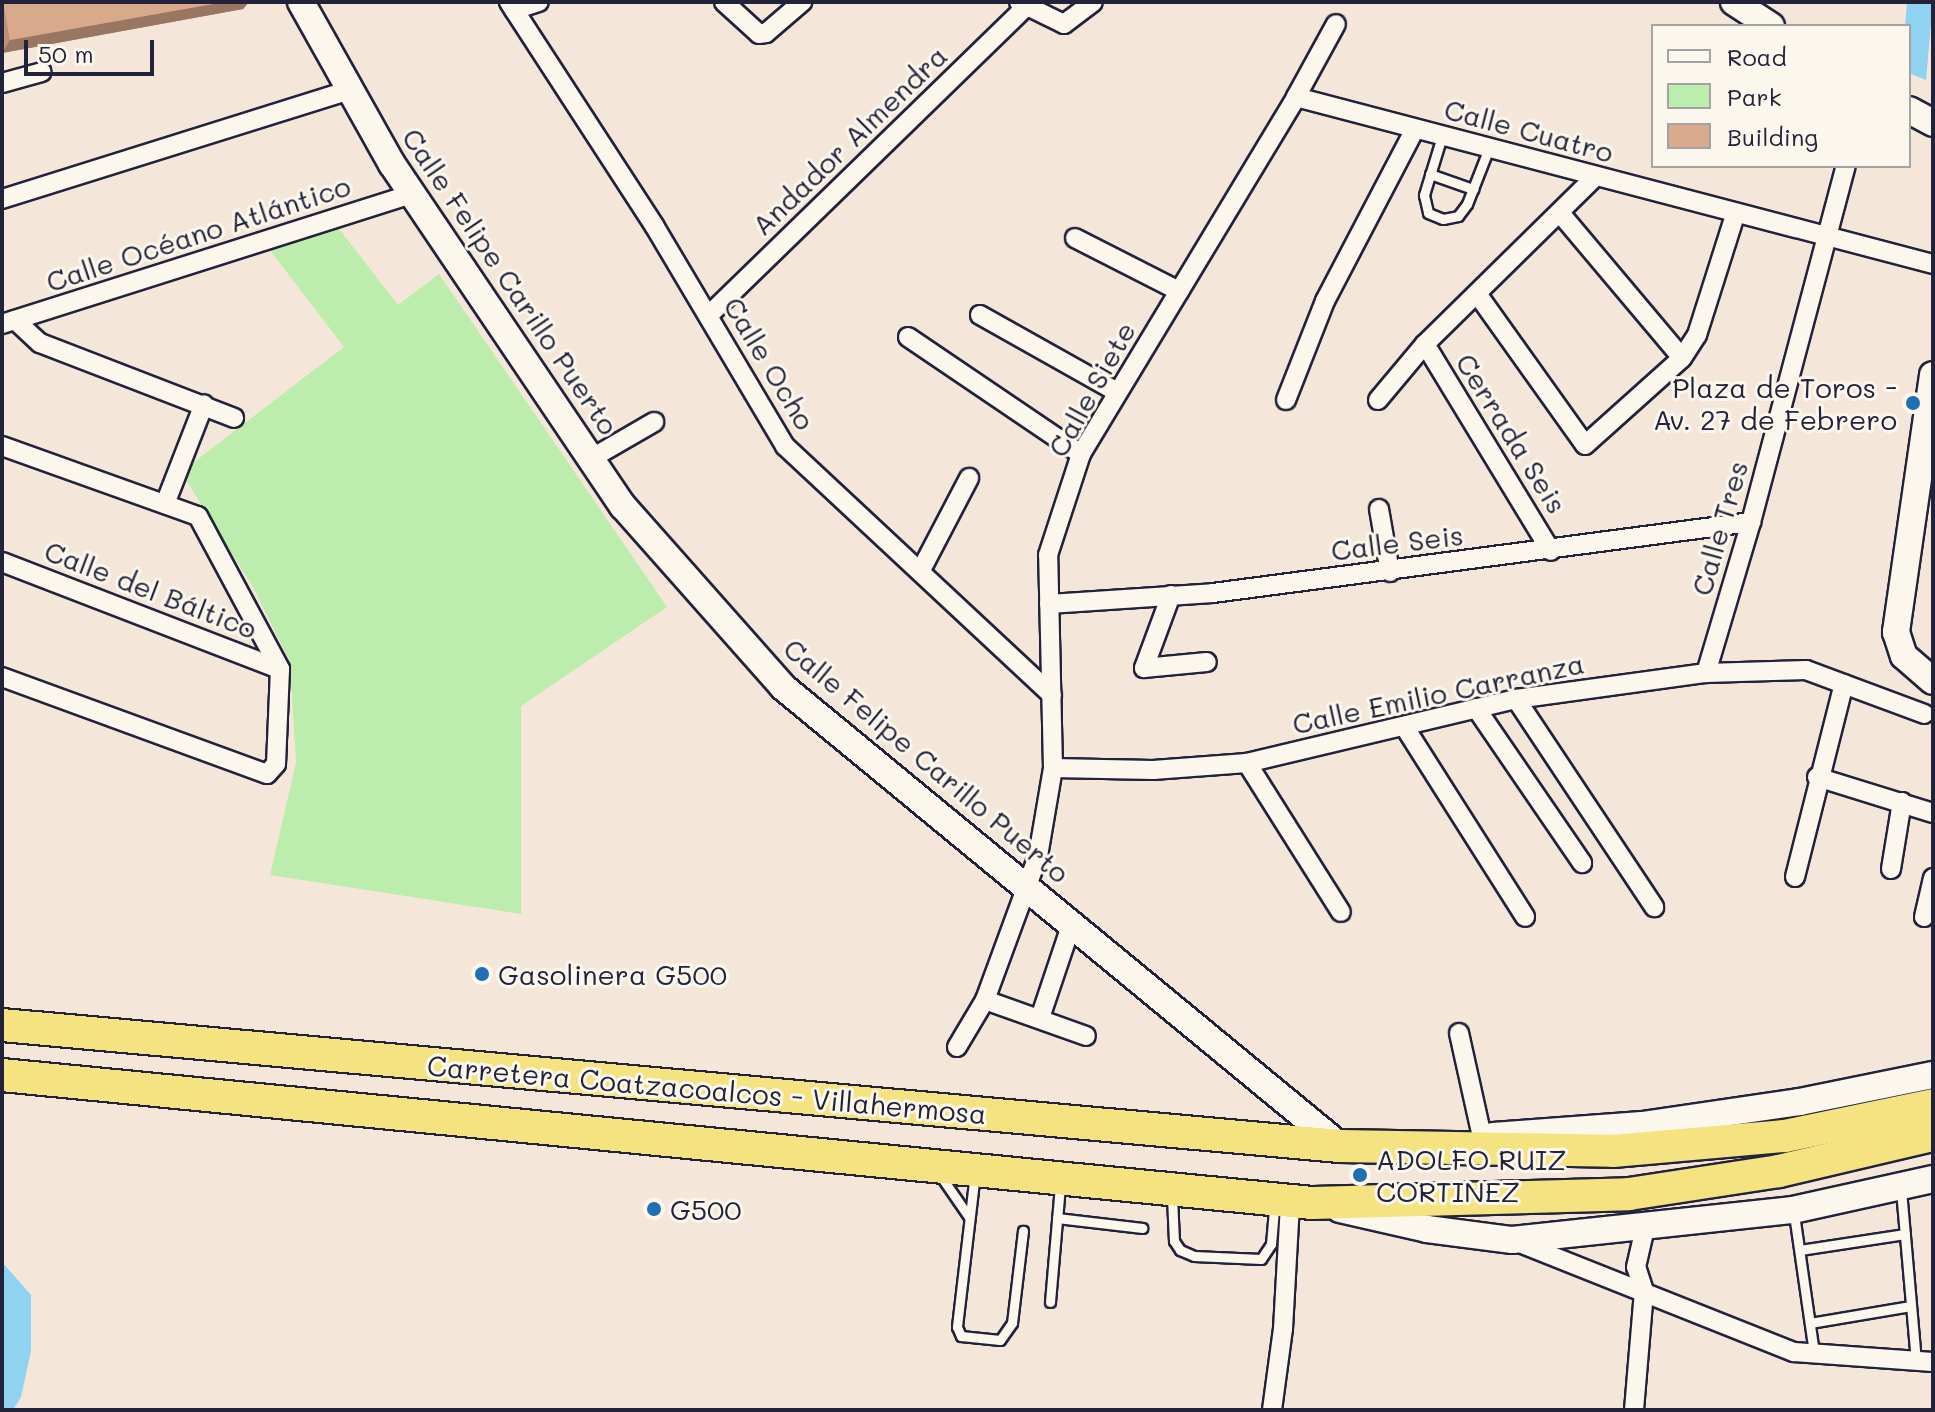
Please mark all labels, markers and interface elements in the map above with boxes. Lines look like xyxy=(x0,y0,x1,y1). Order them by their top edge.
scale bar xyxy=(28,24,158,74)
legend xyxy=(1651,24,1911,168)
text: 50 m xyxy=(38,38,94,69)
street label: Andador Almendra xyxy=(744,38,954,242)
text: Road xyxy=(1727,41,1787,72)
text: Park xyxy=(1727,81,1781,112)
street label: Calle Cuatro xyxy=(1441,91,1617,169)
street label: Calle Felipe Carillo Puerto xyxy=(396,121,626,441)
text: Building xyxy=(1727,121,1818,152)
street label: Calle Océano Atlántico xyxy=(42,168,354,298)
street label: Calle Ocho xyxy=(717,291,823,435)
street label: Calle Siete xyxy=(1040,316,1142,462)
street label: Cerrada Seis xyxy=(1449,347,1575,519)
place label: Plaza de Toros - Av. 27 de Febrero xyxy=(1653,370,1897,436)
marker: Plaza de Toros - Av. 27 de Febrero xyxy=(1904,394,1922,412)
street label: Calle Tres xyxy=(1684,457,1754,599)
street label: Calle Seis xyxy=(1329,517,1465,567)
street label: Calle del Báltico xyxy=(40,533,262,645)
street label: Calle Felipe Carillo Puerto xyxy=(777,631,1077,889)
street label: Calle Emilio Carranza xyxy=(1289,646,1587,740)
place label: Gasolinera G500 xyxy=(498,957,727,991)
marker: Gasolinera G500 xyxy=(473,965,491,983)
street label: Carretera Coatzacoalcos - Villahermosa xyxy=(426,1048,988,1130)
place label: ADOLFO RUIZ CORTINEZ xyxy=(1376,1142,1566,1208)
marker: ADOLFO RUIZ CORTINEZ xyxy=(1351,1166,1369,1184)
place label: G500 xyxy=(670,1192,742,1226)
marker: G500 xyxy=(645,1200,663,1218)

